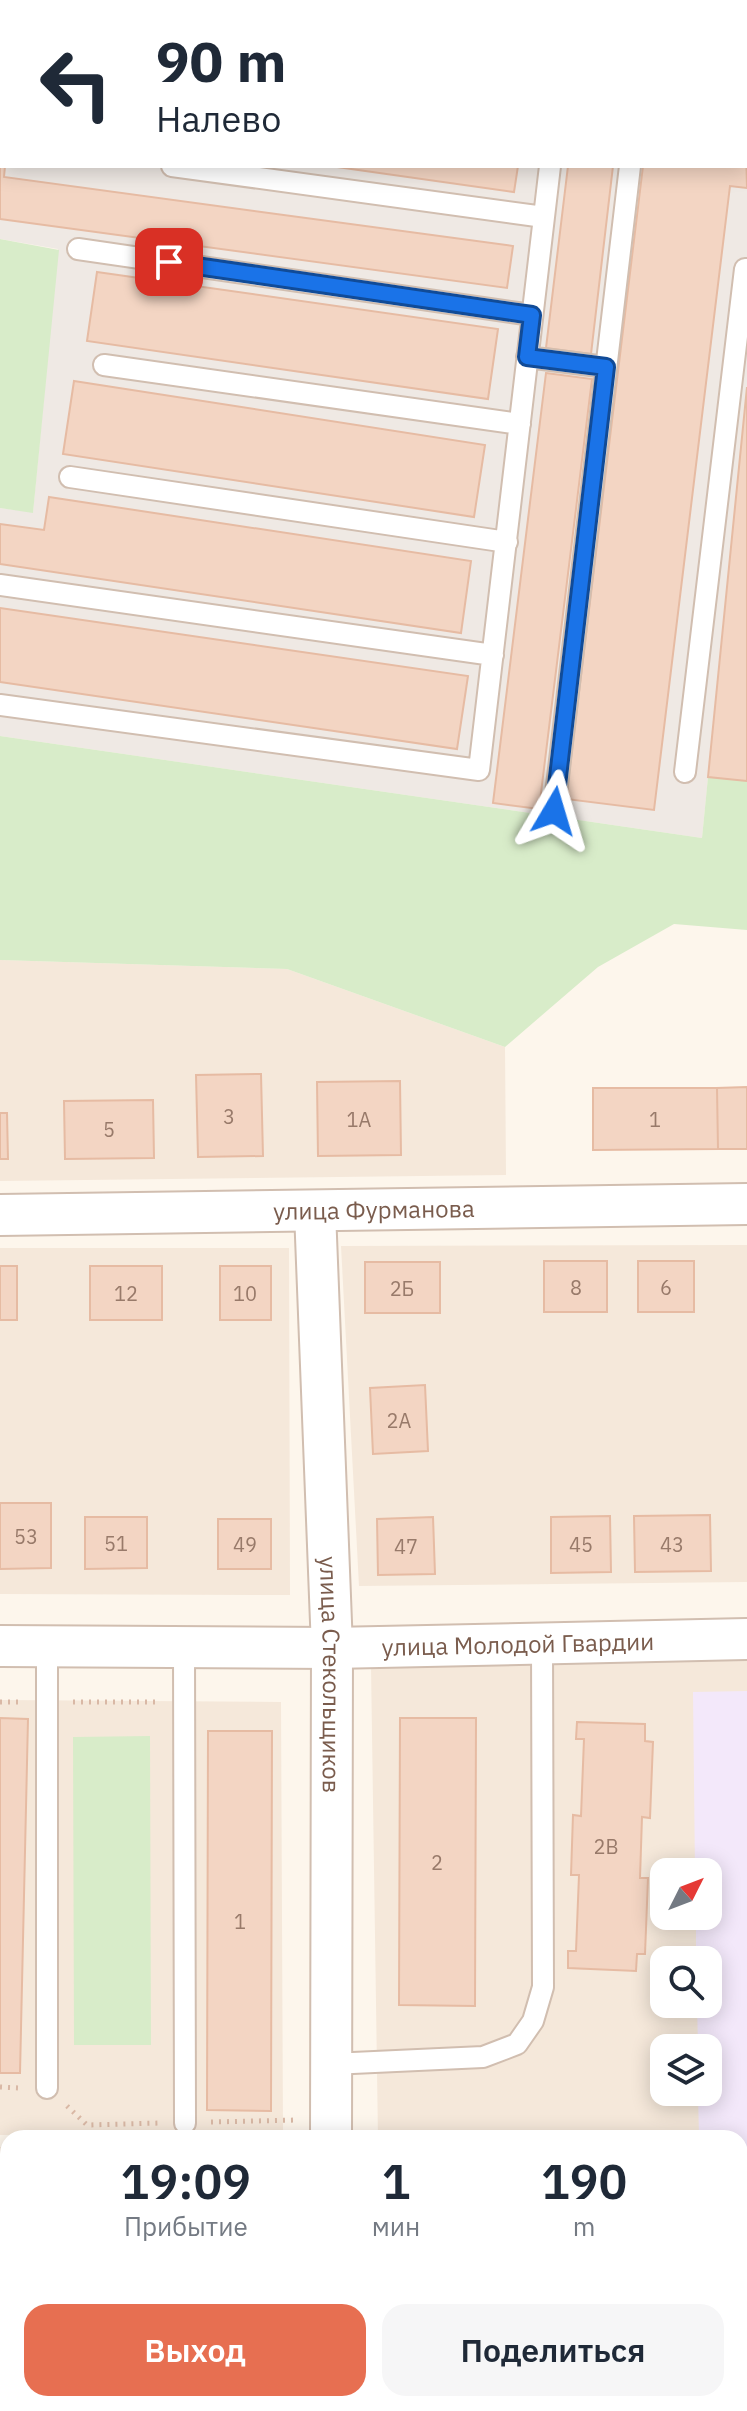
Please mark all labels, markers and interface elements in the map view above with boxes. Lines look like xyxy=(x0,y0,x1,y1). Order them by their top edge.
text: 90 m xyxy=(156,25,286,97)
icon: left xyxy=(24,32,128,136)
text: Налево xyxy=(156,95,281,142)
pin xyxy=(135,228,203,296)
icon: arrive xyxy=(147,240,191,284)
position arrow xyxy=(512,769,596,853)
house number: 3 xyxy=(223,1103,235,1130)
house number: 1А xyxy=(347,1106,372,1133)
house number: 1 xyxy=(649,1106,661,1133)
house number: 5 xyxy=(103,1116,115,1143)
street label: улица Фурманова xyxy=(273,1192,475,1227)
house number: 8 xyxy=(570,1274,582,1301)
house number: 6 xyxy=(660,1274,672,1301)
house number: 2Б xyxy=(390,1275,414,1302)
house number: 12 xyxy=(114,1280,138,1307)
house number: 10 xyxy=(233,1280,257,1307)
house number: 2А xyxy=(387,1407,412,1434)
house number: 53 xyxy=(14,1523,38,1550)
house number: 51 xyxy=(104,1530,128,1557)
house number: 49 xyxy=(233,1531,257,1558)
house number: 45 xyxy=(569,1531,593,1558)
house number: 43 xyxy=(660,1531,684,1558)
house number: 47 xyxy=(394,1533,418,1560)
street label: улица Стекольщиков xyxy=(312,1556,348,1793)
street label: улица Молодой Гвардии xyxy=(381,1625,655,1663)
house number: 2В xyxy=(593,1833,619,1860)
house number: 2 xyxy=(431,1849,443,1876)
north arrow xyxy=(650,1858,722,1930)
map controls xyxy=(650,1858,722,2106)
house number: 1 xyxy=(234,1908,246,1935)
button: search xyxy=(650,1946,722,2018)
button: layers xyxy=(650,2034,722,2106)
text: 19:09 xyxy=(121,2150,251,2212)
text: 1 xyxy=(382,2150,410,2212)
text: 190 xyxy=(541,2150,627,2212)
text: Прибытие xyxy=(124,2209,248,2243)
text: мин xyxy=(372,2209,420,2243)
text: m xyxy=(573,2209,596,2243)
button: Выход xyxy=(24,2304,366,2396)
button: Поделиться xyxy=(382,2304,724,2396)

